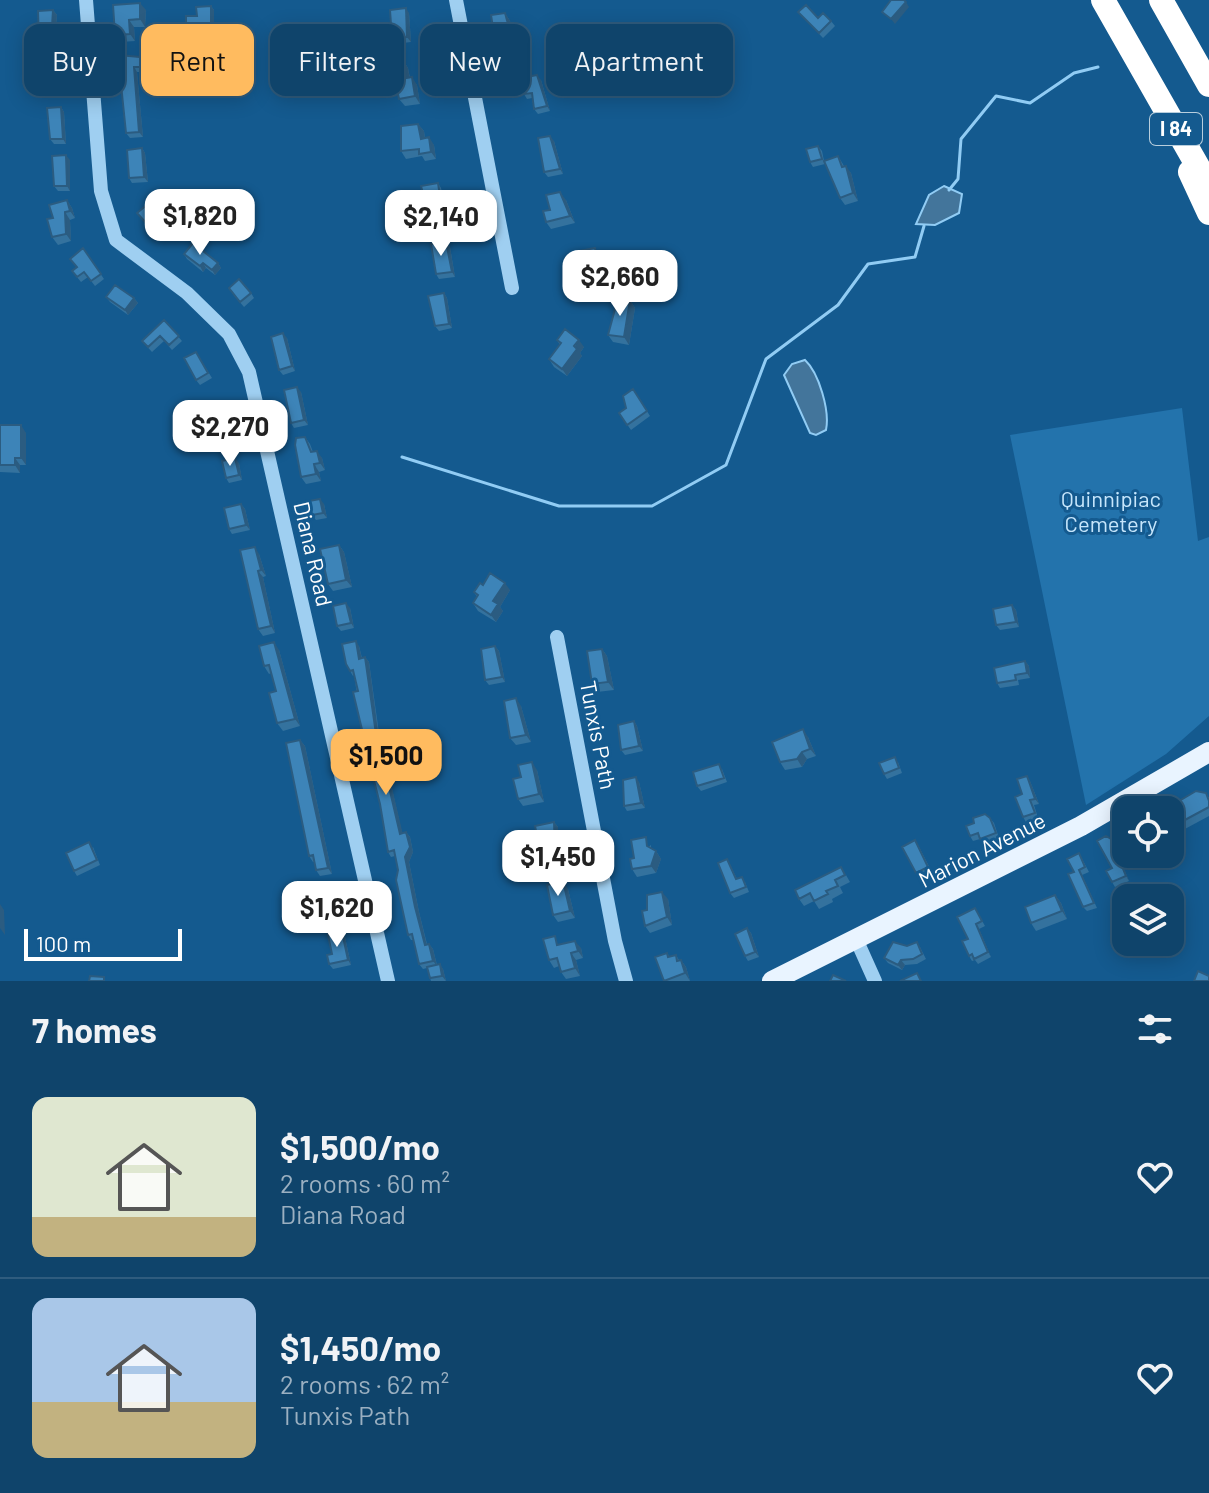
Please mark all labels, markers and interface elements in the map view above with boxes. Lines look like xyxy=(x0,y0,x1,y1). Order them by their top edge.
chip: Buy xyxy=(24,24,125,96)
chip: Rent xyxy=(141,24,254,96)
chip: Filters xyxy=(270,24,404,96)
chip: New xyxy=(420,24,530,96)
chip: Apartment xyxy=(546,24,733,96)
road number: I 84 xyxy=(1150,113,1202,145)
pin: $1,820 xyxy=(135,189,265,257)
pin: $2,140 xyxy=(376,190,506,258)
text: $1,820 xyxy=(163,199,237,230)
text: $2,140 xyxy=(403,200,479,231)
pin: $2,660 xyxy=(555,250,685,318)
text: $2,660 xyxy=(580,260,660,291)
pin: $2,270 xyxy=(165,400,295,468)
text: $2,270 xyxy=(191,410,269,441)
park label: Quinnipiac Cemetery xyxy=(1061,485,1161,536)
street label: Diana Road xyxy=(289,499,339,609)
street label: Tunxis Path xyxy=(576,678,622,791)
pin: $1,500 xyxy=(321,729,451,797)
text: $1,500 xyxy=(349,739,423,770)
map controls xyxy=(1112,796,1184,956)
button: locate xyxy=(1112,796,1184,868)
street label: Marion Avenue xyxy=(914,806,1049,892)
pin: $1,450 xyxy=(493,830,623,898)
text: $1,450 xyxy=(520,840,596,871)
pin: $1,620 xyxy=(272,881,402,949)
button: layers xyxy=(1112,884,1184,956)
text: $1,620 xyxy=(300,891,374,922)
scale bar xyxy=(24,925,182,961)
text: 100 m xyxy=(36,930,91,956)
icon: filters xyxy=(1133,1007,1177,1051)
text: 7 homes xyxy=(32,1009,157,1050)
text: $1,500/mo xyxy=(280,1126,440,1167)
icon: home xyxy=(96,1129,192,1225)
icon: heart xyxy=(1133,1155,1177,1199)
text: 2 rooms · 60 m² xyxy=(280,1167,450,1198)
text: Diana Road xyxy=(280,1198,406,1229)
text: $1,450/mo xyxy=(280,1327,441,1368)
icon: home xyxy=(96,1330,192,1426)
icon: heart xyxy=(1133,1356,1177,1400)
text: 2 rooms · 62 m² xyxy=(280,1368,449,1399)
text: Tunxis Path xyxy=(280,1399,410,1430)

